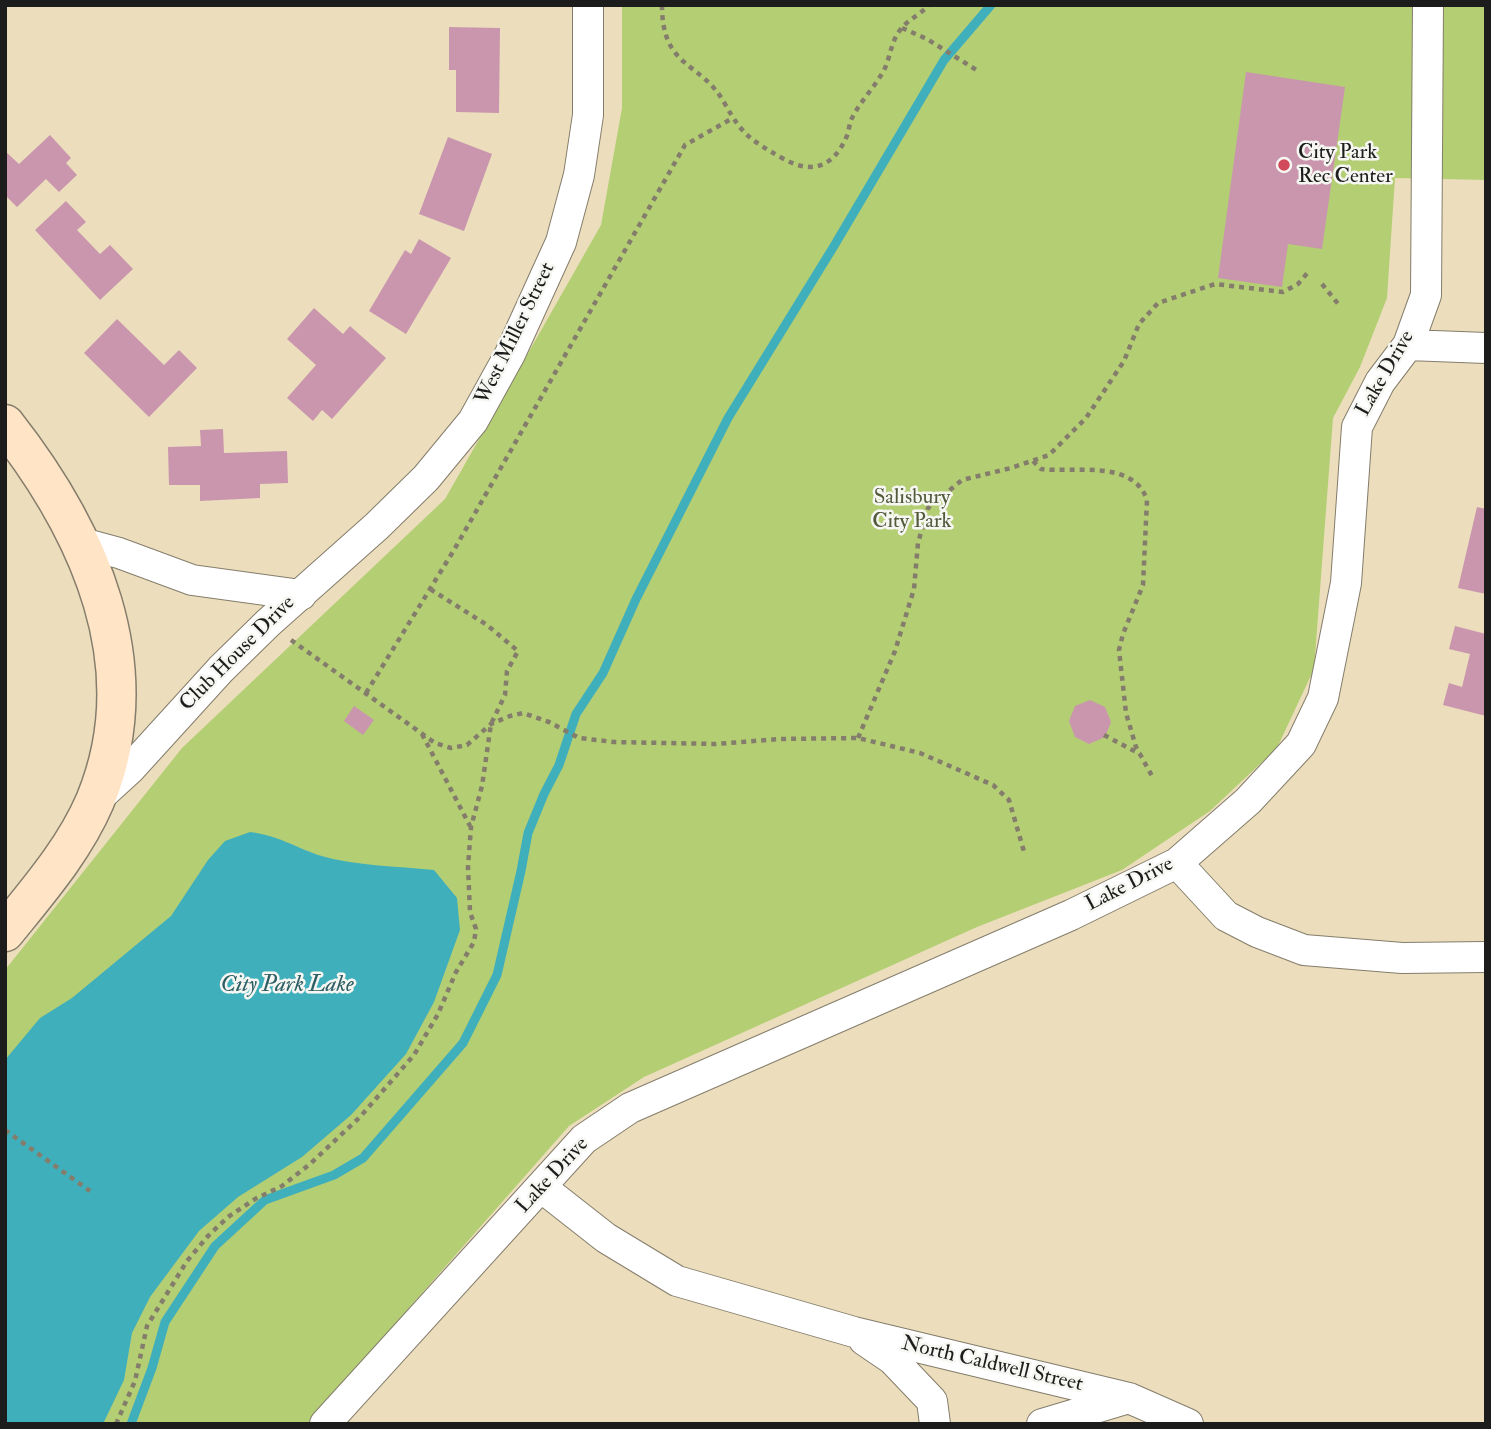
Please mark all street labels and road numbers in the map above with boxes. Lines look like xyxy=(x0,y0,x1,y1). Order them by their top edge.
street label: West Miller Street xyxy=(471,259,561,409)
street label: Lake Drive xyxy=(1351,327,1421,421)
street label: Club House Drive xyxy=(175,591,301,717)
street label: Lake Drive xyxy=(1082,852,1178,918)
street label: Lake Drive xyxy=(511,1133,595,1219)
street label: North Caldwell Street xyxy=(899,1332,1085,1398)

